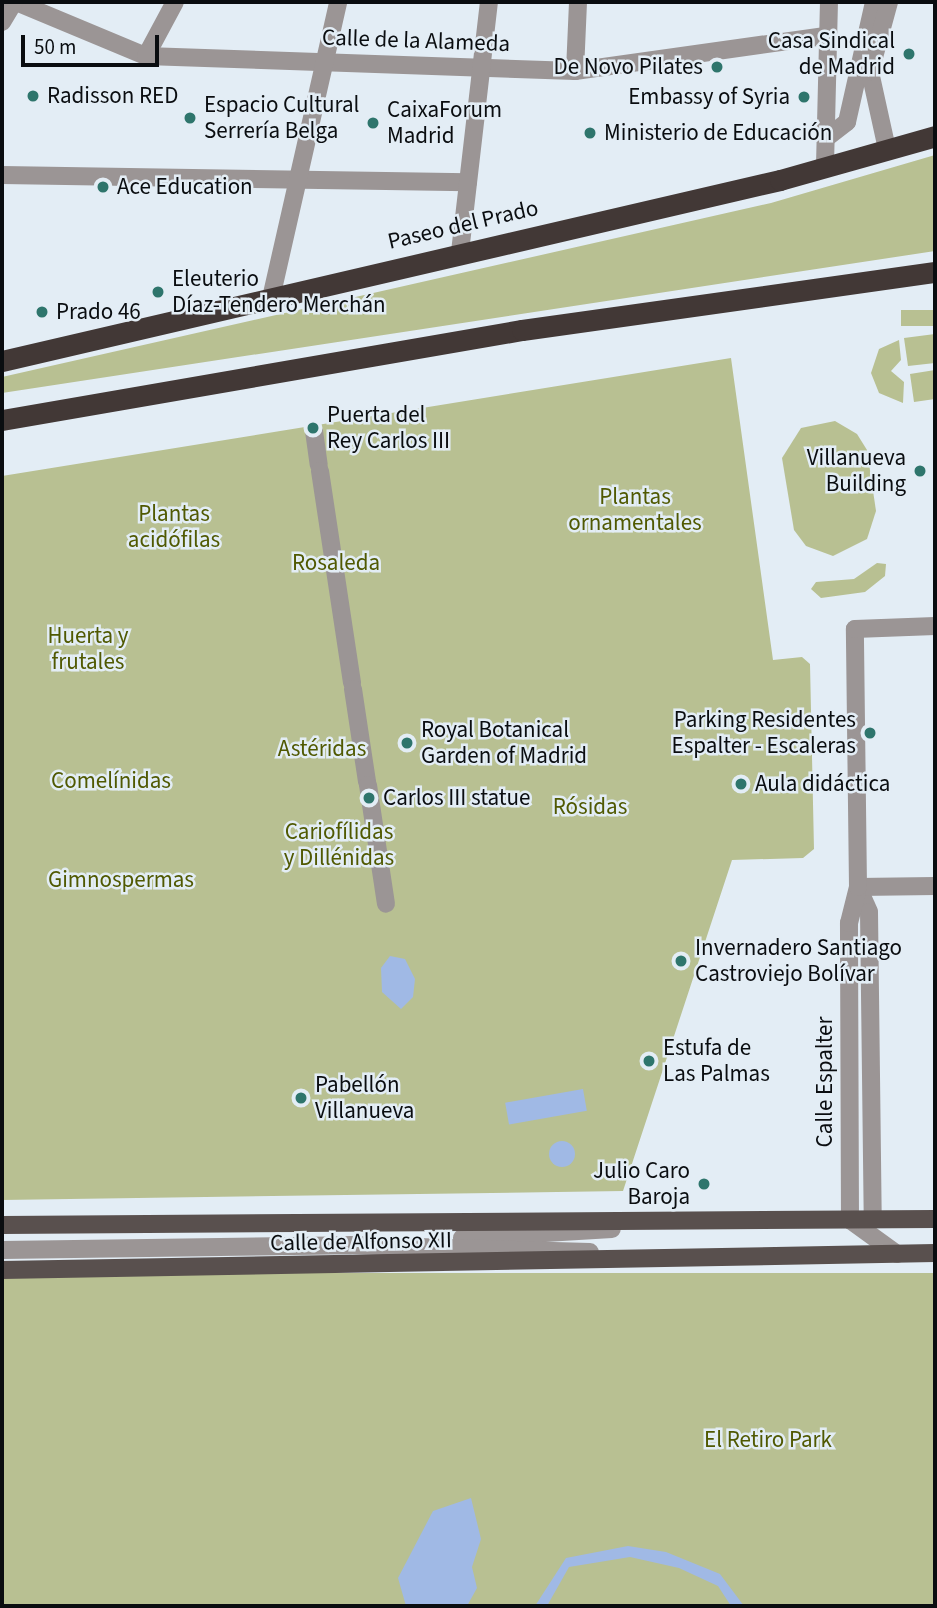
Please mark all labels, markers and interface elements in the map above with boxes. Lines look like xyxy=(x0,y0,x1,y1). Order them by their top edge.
scale bar xyxy=(24,21,163,65)
street label: Calle de la Alameda xyxy=(322,24,510,58)
place label: Casa Sindical de Madrid xyxy=(768,27,895,81)
text: 50 m xyxy=(34,32,76,62)
marker: Casa Sindical de Madrid xyxy=(901,46,917,62)
place label: De Novo Pilates xyxy=(554,53,703,81)
marker: De Novo Pilates xyxy=(709,59,725,75)
place label: Radisson RED xyxy=(47,82,178,110)
place label: Embassy of Syria xyxy=(628,83,790,111)
marker: Radisson RED xyxy=(25,88,41,104)
marker: Embassy of Syria xyxy=(796,89,812,105)
place label: Espacio Cultural Serrería Belga xyxy=(204,91,359,145)
place label: CaixaForum Madrid xyxy=(387,96,502,150)
marker: Espacio Cultural Serrería Belga xyxy=(182,110,198,126)
marker: CaixaForum Madrid xyxy=(365,115,381,131)
place label: Ministerio de Educación xyxy=(604,119,832,147)
marker: Ministerio de Educación xyxy=(582,125,598,141)
place label: Ace Education xyxy=(117,173,253,201)
marker: Ace Education xyxy=(95,179,111,195)
street label: Paseo del Prado xyxy=(385,194,541,256)
place label: Eleuterio Díaz-Tendero Merchán xyxy=(172,265,386,319)
marker: Eleuterio Díaz-Tendero Merchán xyxy=(150,284,166,300)
place label: Prado 46 xyxy=(56,298,141,326)
marker: Prado 46 xyxy=(34,304,50,320)
place label: Puerta del Rey Carlos III xyxy=(327,401,450,455)
marker: Puerta del Rey Carlos III xyxy=(305,420,321,436)
place label: Villanueva Building xyxy=(807,444,906,498)
marker: Villanueva Building xyxy=(912,463,928,479)
park label: Plantas ornamentales xyxy=(568,483,702,537)
park label: Plantas acidófilas xyxy=(128,500,220,554)
park label: Rosaleda xyxy=(292,549,380,577)
park label: Huerta y frutales xyxy=(47,622,129,676)
place label: Parking Residentes Espalter - Escaleras xyxy=(672,706,856,760)
place label: Royal Botanical Garden of Madrid xyxy=(421,716,587,770)
marker: Parking Residentes Espalter - Escaleras xyxy=(862,725,878,741)
park label: Astéridas xyxy=(278,735,366,763)
marker: Royal Botanical Garden of Madrid xyxy=(399,735,415,751)
park label: Comelínidas xyxy=(51,767,171,795)
place label: Aula didáctica xyxy=(755,770,890,798)
marker: Aula didáctica xyxy=(733,776,749,792)
place label: Carlos III statue xyxy=(383,784,530,812)
marker: Carlos III statue xyxy=(361,790,377,806)
park label: Rósidas xyxy=(553,793,627,821)
park label: Cariofílidas y Dillénidas xyxy=(284,818,394,872)
park label: Gimnospermas xyxy=(48,866,194,894)
place label: Invernadero Santiago Castroviejo Bolívar xyxy=(695,934,902,988)
marker: Invernadero Santiago Castroviejo Bolívar xyxy=(673,953,689,969)
street label: Calle Espalter xyxy=(811,1017,839,1147)
place label: Estufa de Las Palmas xyxy=(663,1034,770,1088)
marker: Estufa de Las Palmas xyxy=(641,1053,657,1069)
place label: Pabellón Villanueva xyxy=(315,1071,414,1125)
marker: Pabellón Villanueva xyxy=(293,1090,309,1106)
place label: Julio Caro Baroja xyxy=(593,1157,690,1211)
marker: Julio Caro Baroja xyxy=(696,1176,712,1192)
street label: Calle de Alfonso XII xyxy=(270,1227,452,1257)
park label: El Retiro Park xyxy=(704,1426,832,1454)

